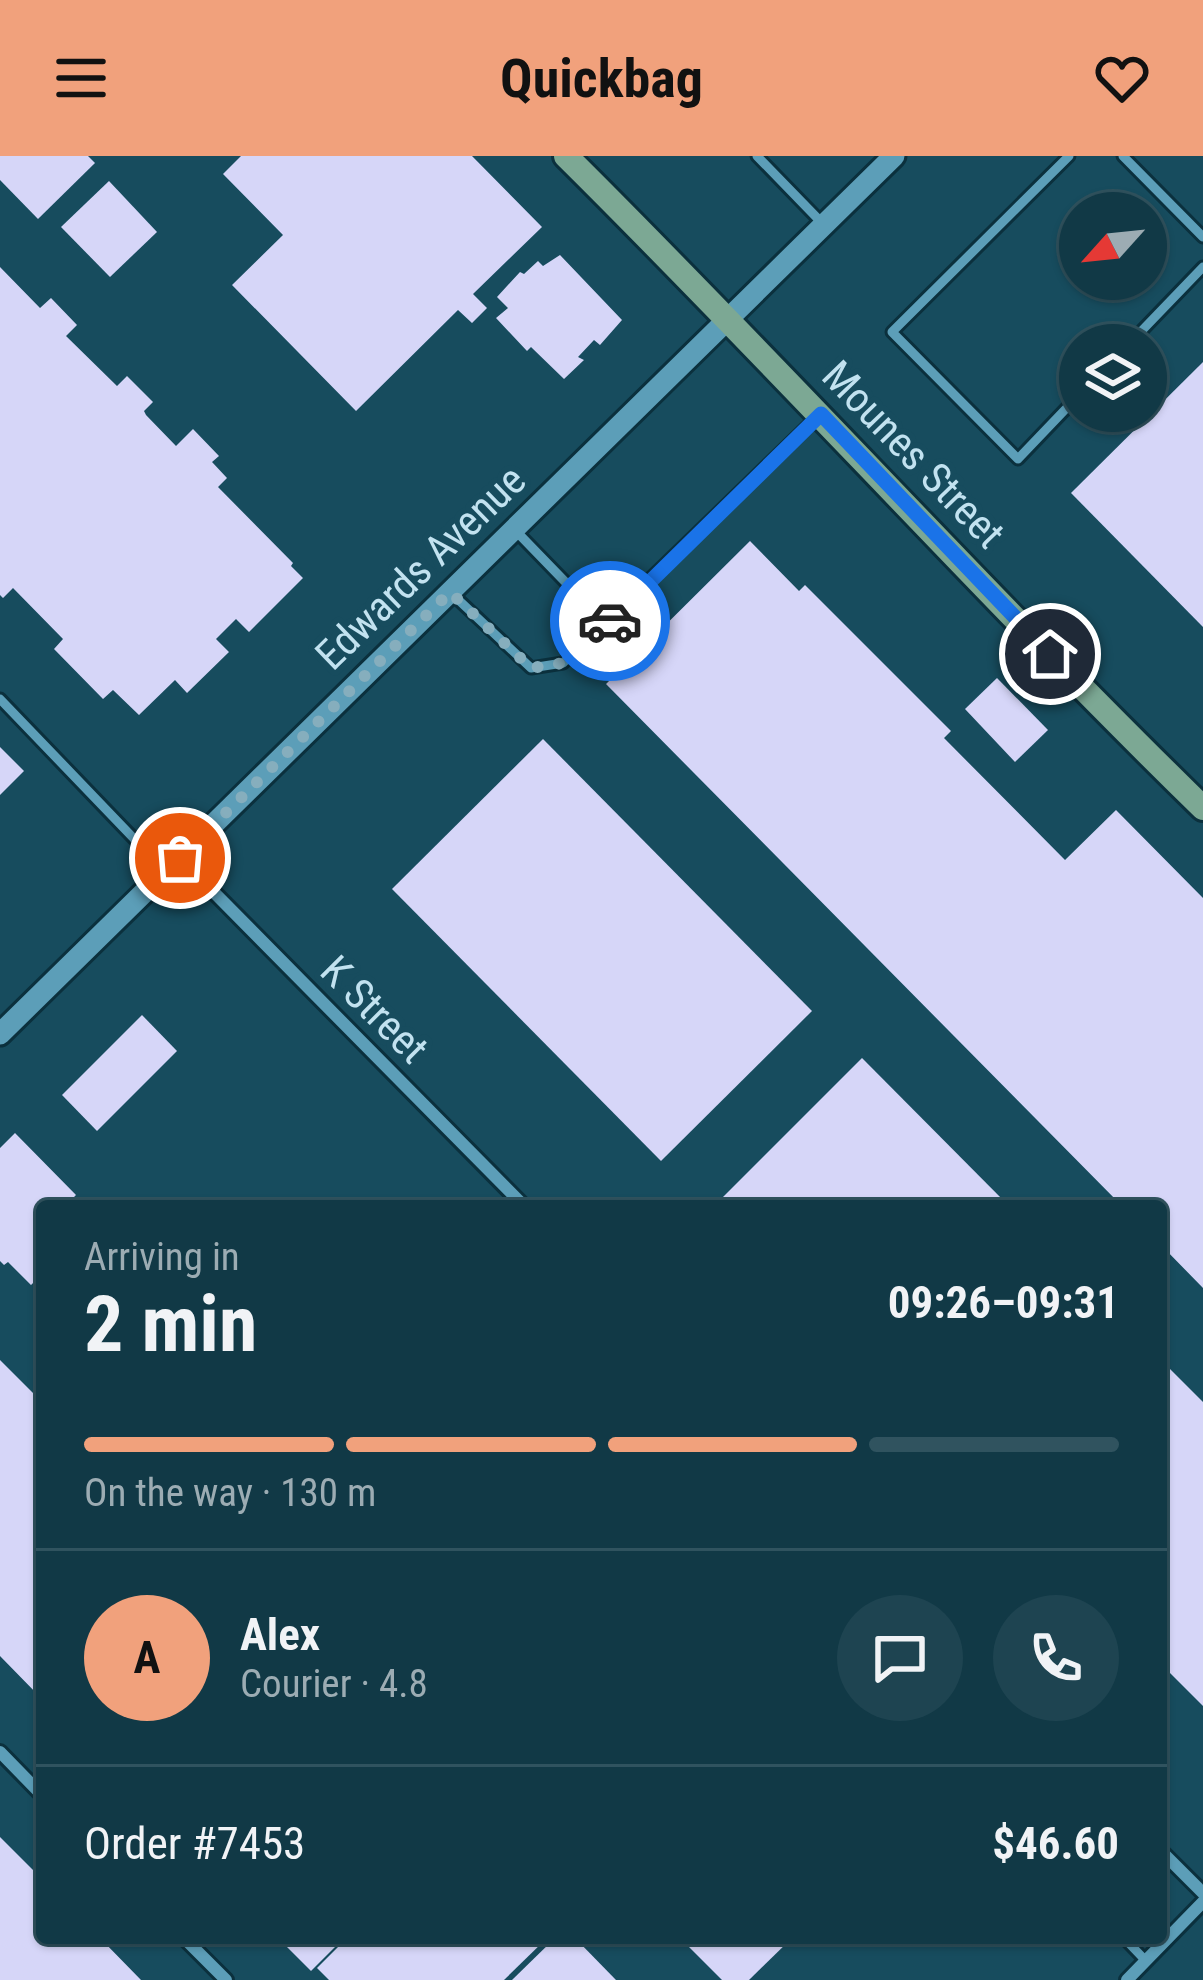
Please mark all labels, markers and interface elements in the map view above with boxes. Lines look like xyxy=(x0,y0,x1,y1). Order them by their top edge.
icon: menu xyxy=(48,45,114,111)
icon: heart xyxy=(1089,45,1155,111)
text: Quickbag xyxy=(500,47,703,110)
north arrow xyxy=(1059,192,1167,300)
map controls xyxy=(1059,192,1167,432)
button: layers xyxy=(1059,324,1167,432)
street label: Mounes Street xyxy=(813,351,1015,558)
street label: Edwards Avenue xyxy=(306,455,535,679)
courier xyxy=(550,561,670,681)
icon: car xyxy=(577,588,643,654)
pin xyxy=(999,603,1101,705)
icon: home xyxy=(1017,621,1083,687)
pin xyxy=(129,807,231,909)
icon: bag xyxy=(147,825,213,891)
street label: K Street xyxy=(311,946,438,1073)
text: Arriving in xyxy=(84,1234,240,1280)
text: 09:26–09:31 xyxy=(888,1276,1119,1329)
text: 2 min xyxy=(84,1279,257,1370)
text: On the way · 130 m xyxy=(84,1470,376,1516)
button: chat xyxy=(837,1595,963,1721)
button: phone xyxy=(993,1595,1119,1721)
text: Alex xyxy=(240,1608,320,1661)
text: A xyxy=(134,1631,160,1684)
text: Courier · 4.8 xyxy=(240,1661,428,1707)
text: Order #7453 xyxy=(84,1817,305,1870)
text: $46.60 xyxy=(992,1817,1119,1870)

